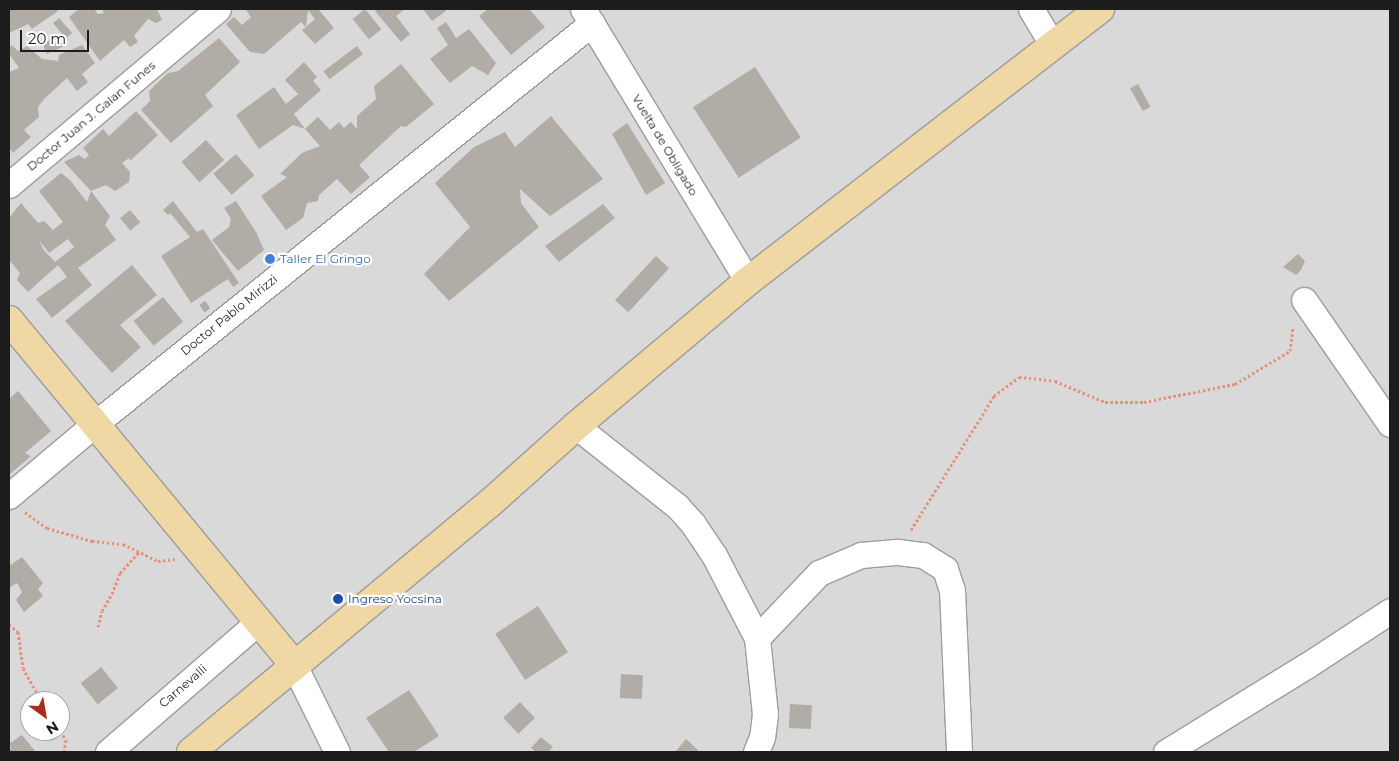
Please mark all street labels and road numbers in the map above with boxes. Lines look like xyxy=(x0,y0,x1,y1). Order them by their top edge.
street label: Doctor Juan J. Galan Funes xyxy=(24,58,158,174)
street label: Vuelta de Obligado xyxy=(629,92,701,198)
street label: Doctor Pablo Mirizzi xyxy=(178,272,280,358)
street label: Carnevalli xyxy=(156,661,210,711)

